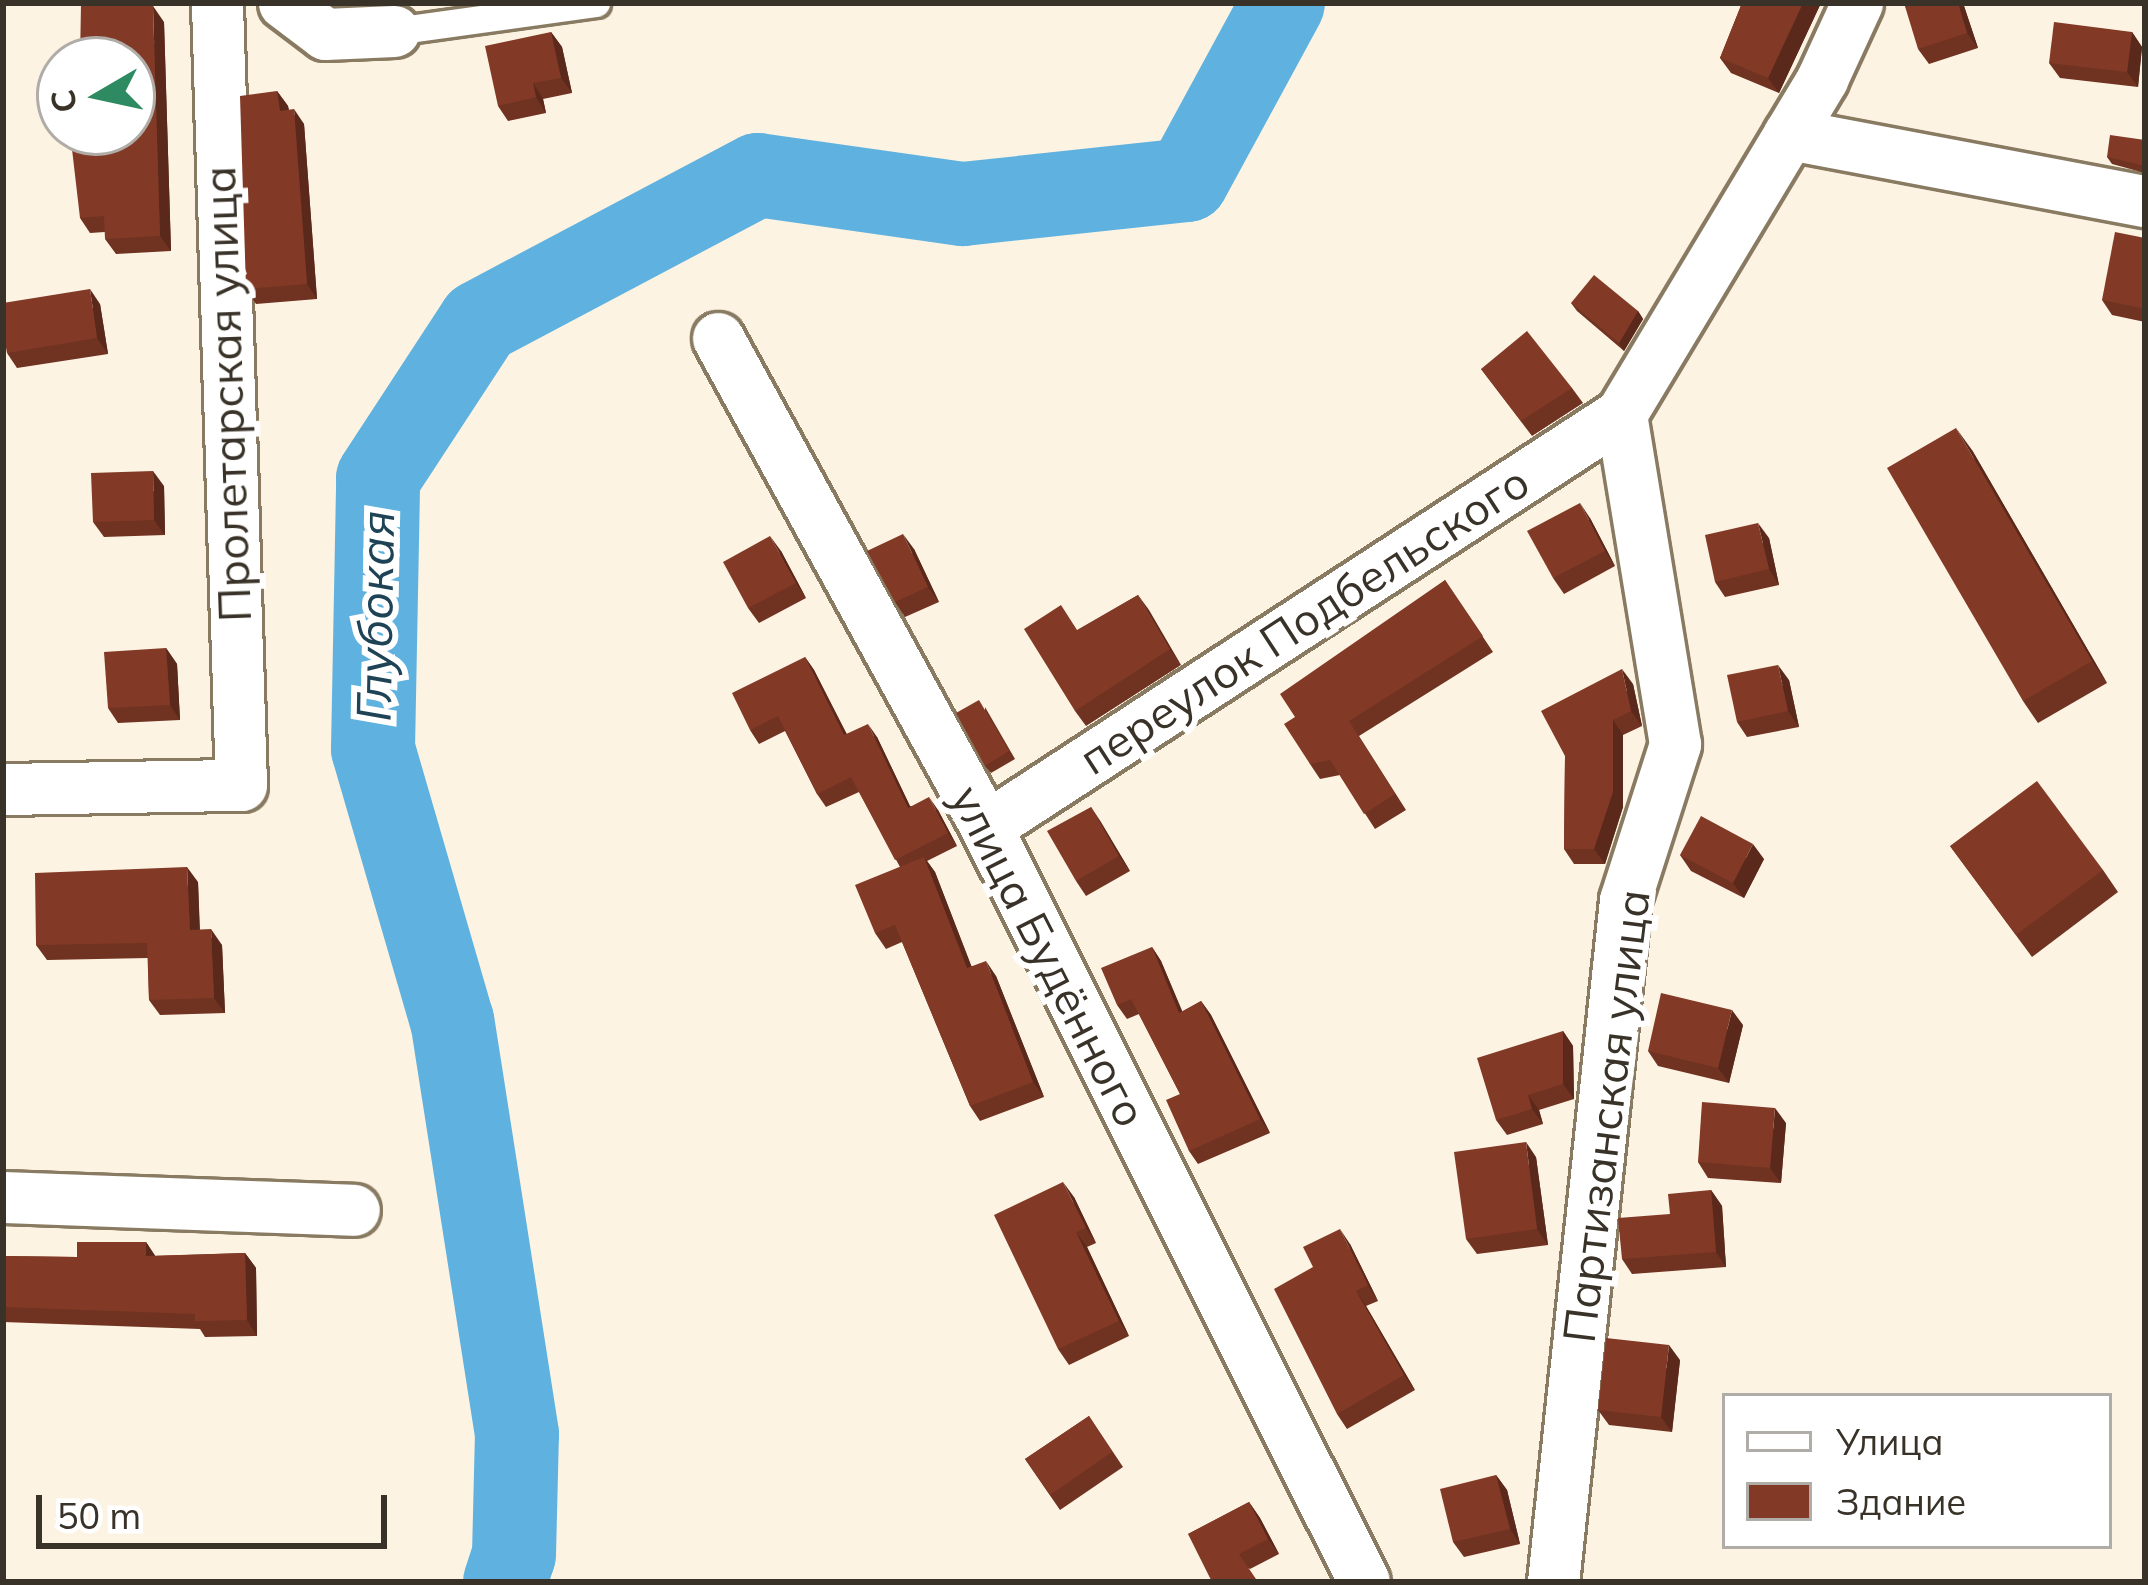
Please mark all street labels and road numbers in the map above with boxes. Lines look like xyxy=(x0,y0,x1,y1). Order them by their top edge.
street label: Пролетарская улица xyxy=(192,165,262,623)
street label: переулок Подбельского xyxy=(1069,454,1539,786)
street label: улица Будённого xyxy=(940,776,1158,1136)
street label: Партизанская улица xyxy=(1551,887,1661,1345)

